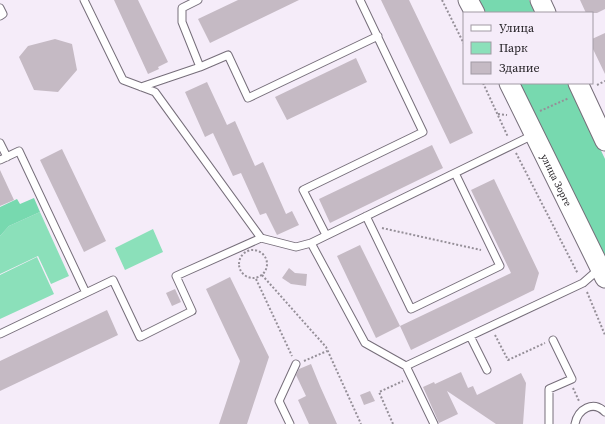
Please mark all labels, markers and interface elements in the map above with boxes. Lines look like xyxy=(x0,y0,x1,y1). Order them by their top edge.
legend xyxy=(463,12,593,84)
text: Улица xyxy=(499,20,535,36)
text: Парк xyxy=(499,40,528,56)
text: Здание xyxy=(499,60,540,76)
street label: улица Зорге xyxy=(538,152,575,208)

